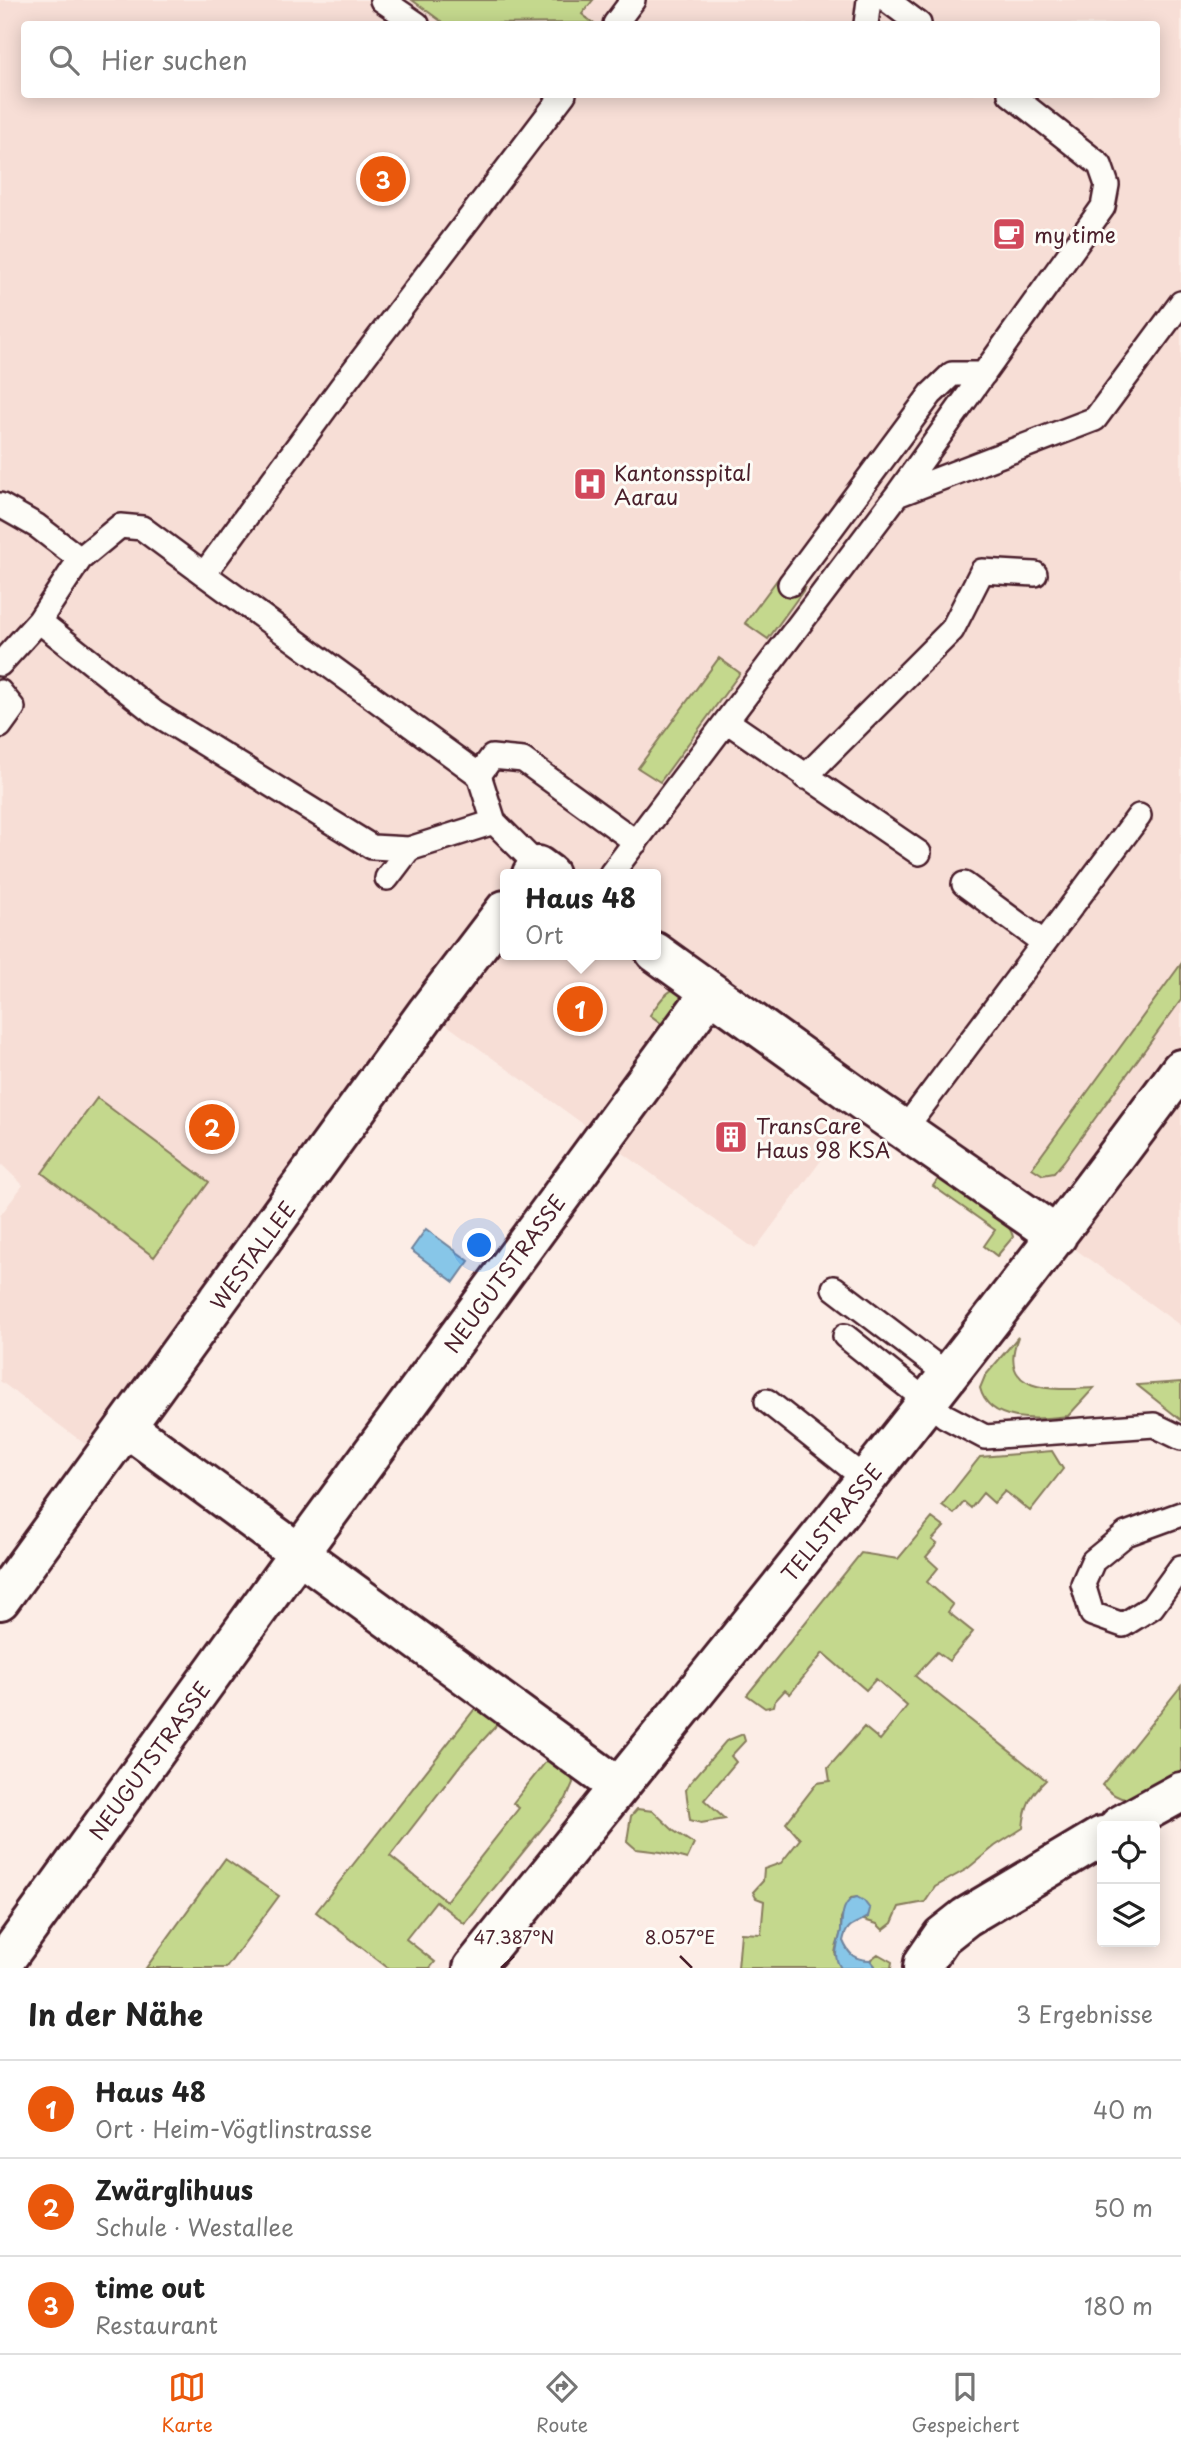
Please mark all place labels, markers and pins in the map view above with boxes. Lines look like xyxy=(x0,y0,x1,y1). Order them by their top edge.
pin: 3 xyxy=(360,153,406,205)
cafe icon: my time xyxy=(990,215,1028,253)
place label: my time xyxy=(1034,218,1116,250)
place label: Kantonsspital Aarau xyxy=(614,456,752,512)
hospital icon: Kantonsspital Aarau xyxy=(571,465,609,503)
pin: 1 xyxy=(557,983,603,1035)
pin: 2 xyxy=(189,1101,235,1153)
place label: TransCare Haus 98 KSA xyxy=(756,1109,890,1165)
building icon: TransCare Haus 98 KSA xyxy=(712,1118,750,1156)

